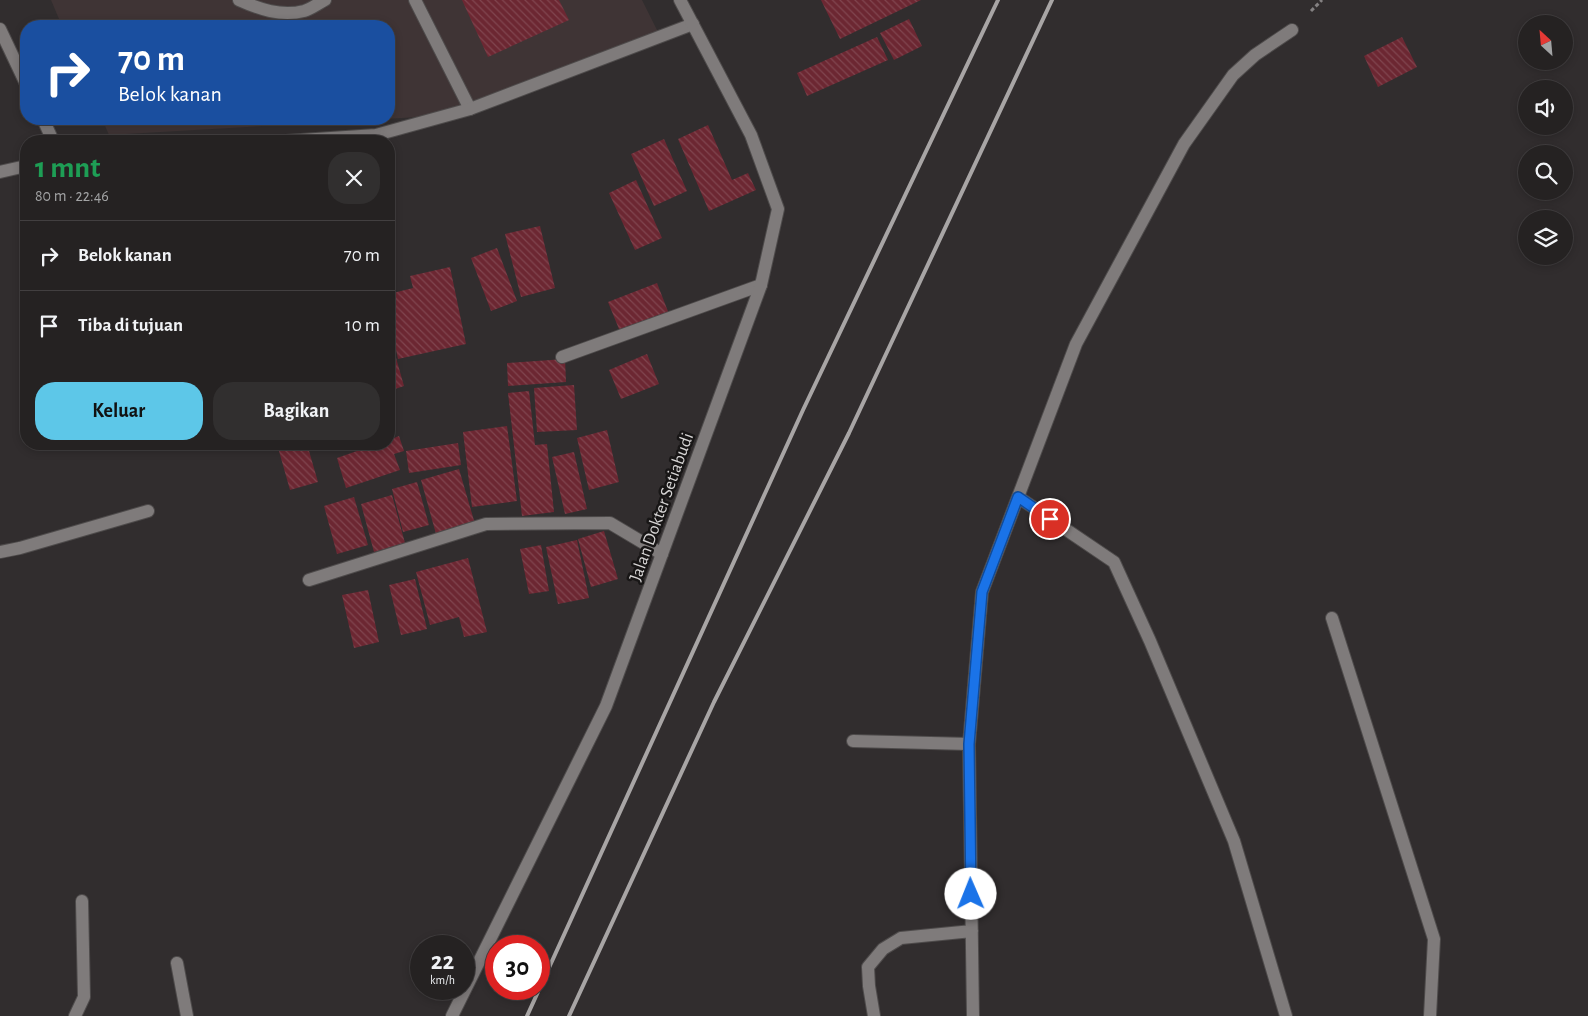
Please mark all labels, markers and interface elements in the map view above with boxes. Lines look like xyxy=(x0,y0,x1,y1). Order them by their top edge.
north arrow xyxy=(1518,15,1572,70)
map controls xyxy=(1518,15,1573,265)
icon: right xyxy=(35,40,100,105)
text: 70 m xyxy=(118,42,185,77)
button: sound xyxy=(1518,80,1573,135)
text: Belok kanan xyxy=(118,83,222,105)
button: search xyxy=(1518,145,1573,200)
button: close xyxy=(328,152,380,204)
text: 1 mnt xyxy=(35,153,100,183)
text: 80 m · 22:46 xyxy=(35,188,109,204)
button: layers xyxy=(1518,210,1573,265)
icon: right xyxy=(35,242,63,270)
text: Belok kanan xyxy=(78,246,172,265)
text: 70 m xyxy=(344,246,380,265)
icon: arrive xyxy=(35,312,63,340)
text: Tiba di tujuan xyxy=(78,316,183,335)
text: 10 m xyxy=(345,316,380,335)
button: Keluar xyxy=(35,382,203,440)
button: Bagikan xyxy=(213,382,380,440)
street label: Jalan Dokter Setiabudi xyxy=(627,431,697,584)
pin xyxy=(1029,498,1071,540)
icon: arrive xyxy=(1036,505,1064,533)
position arrow xyxy=(944,867,996,919)
speed limit sign: 30 xyxy=(485,935,550,1000)
text: 22 xyxy=(431,949,454,974)
text: km/h xyxy=(430,974,455,986)

